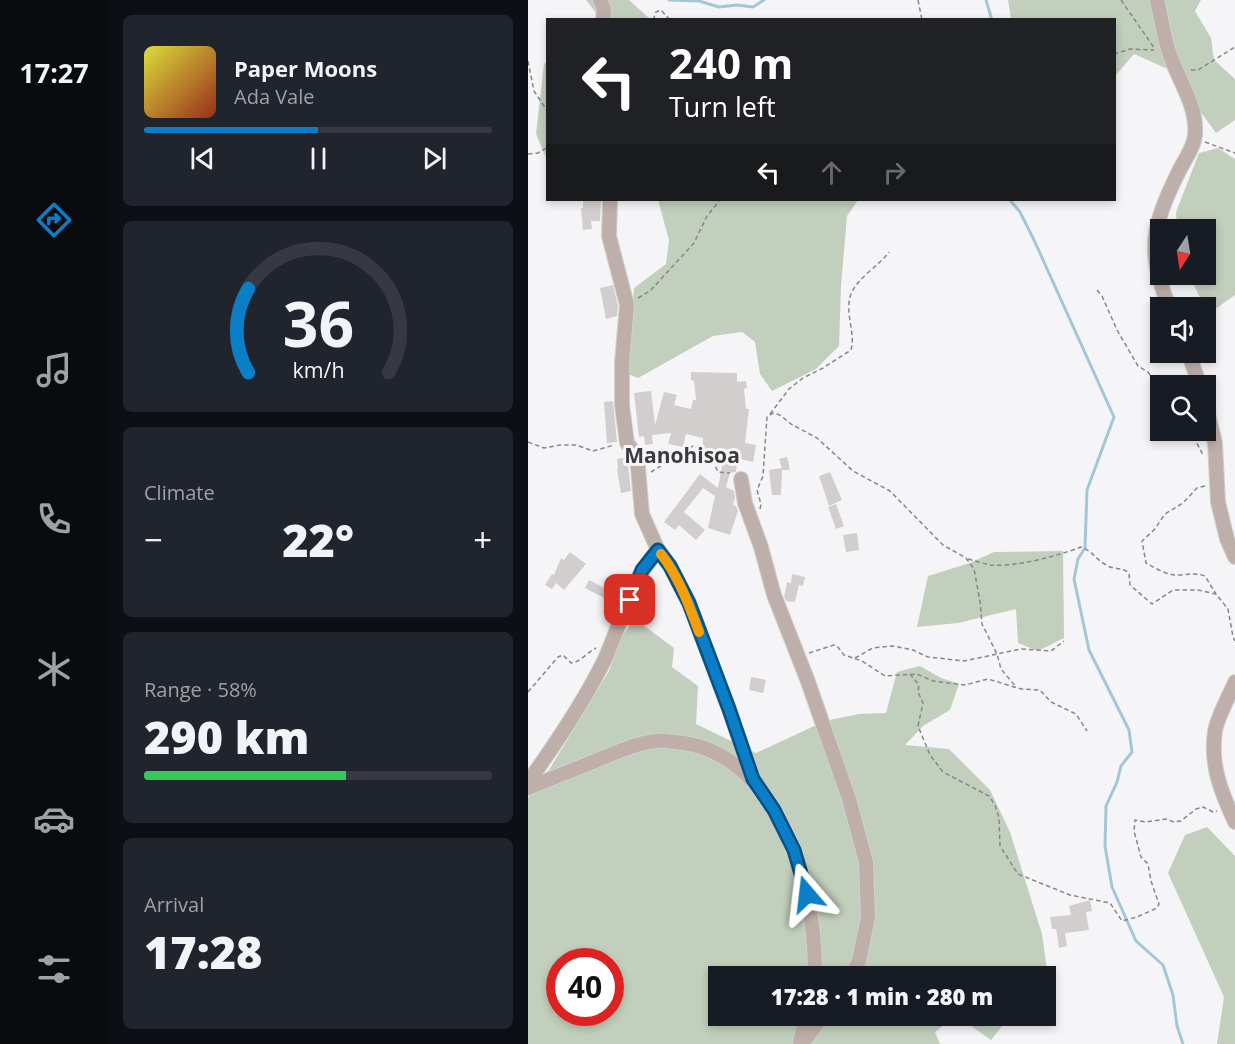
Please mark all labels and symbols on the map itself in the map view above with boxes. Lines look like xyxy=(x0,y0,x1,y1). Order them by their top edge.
north arrow xyxy=(1150,219,1216,285)
district label: Manohisoa xyxy=(624,441,740,469)
pin xyxy=(604,574,655,625)
position arrow xyxy=(775,862,839,926)
speed limit sign: 40 xyxy=(546,948,624,1026)

